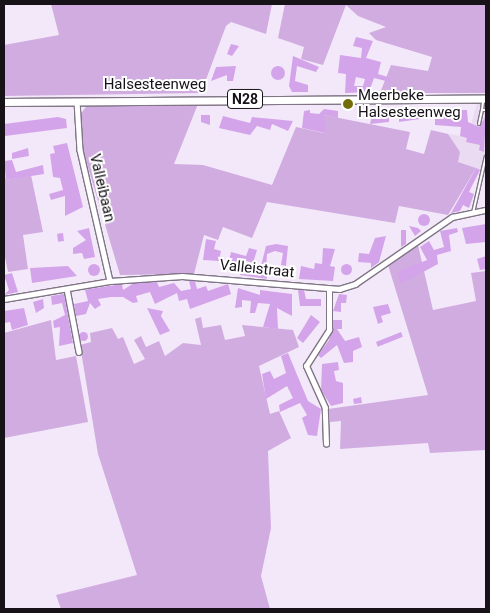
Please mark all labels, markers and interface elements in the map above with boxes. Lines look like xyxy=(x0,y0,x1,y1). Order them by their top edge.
street label: Halsesteenweg xyxy=(104,76,206,94)
place label: Meerbeke Halsesteenweg xyxy=(358,86,461,121)
road number: N28 xyxy=(226,88,264,110)
marker: Meerbeke Halsesteenweg xyxy=(342,98,354,110)
street label: Valleibaan xyxy=(85,152,119,224)
street label: Valleistraat xyxy=(219,256,295,282)

